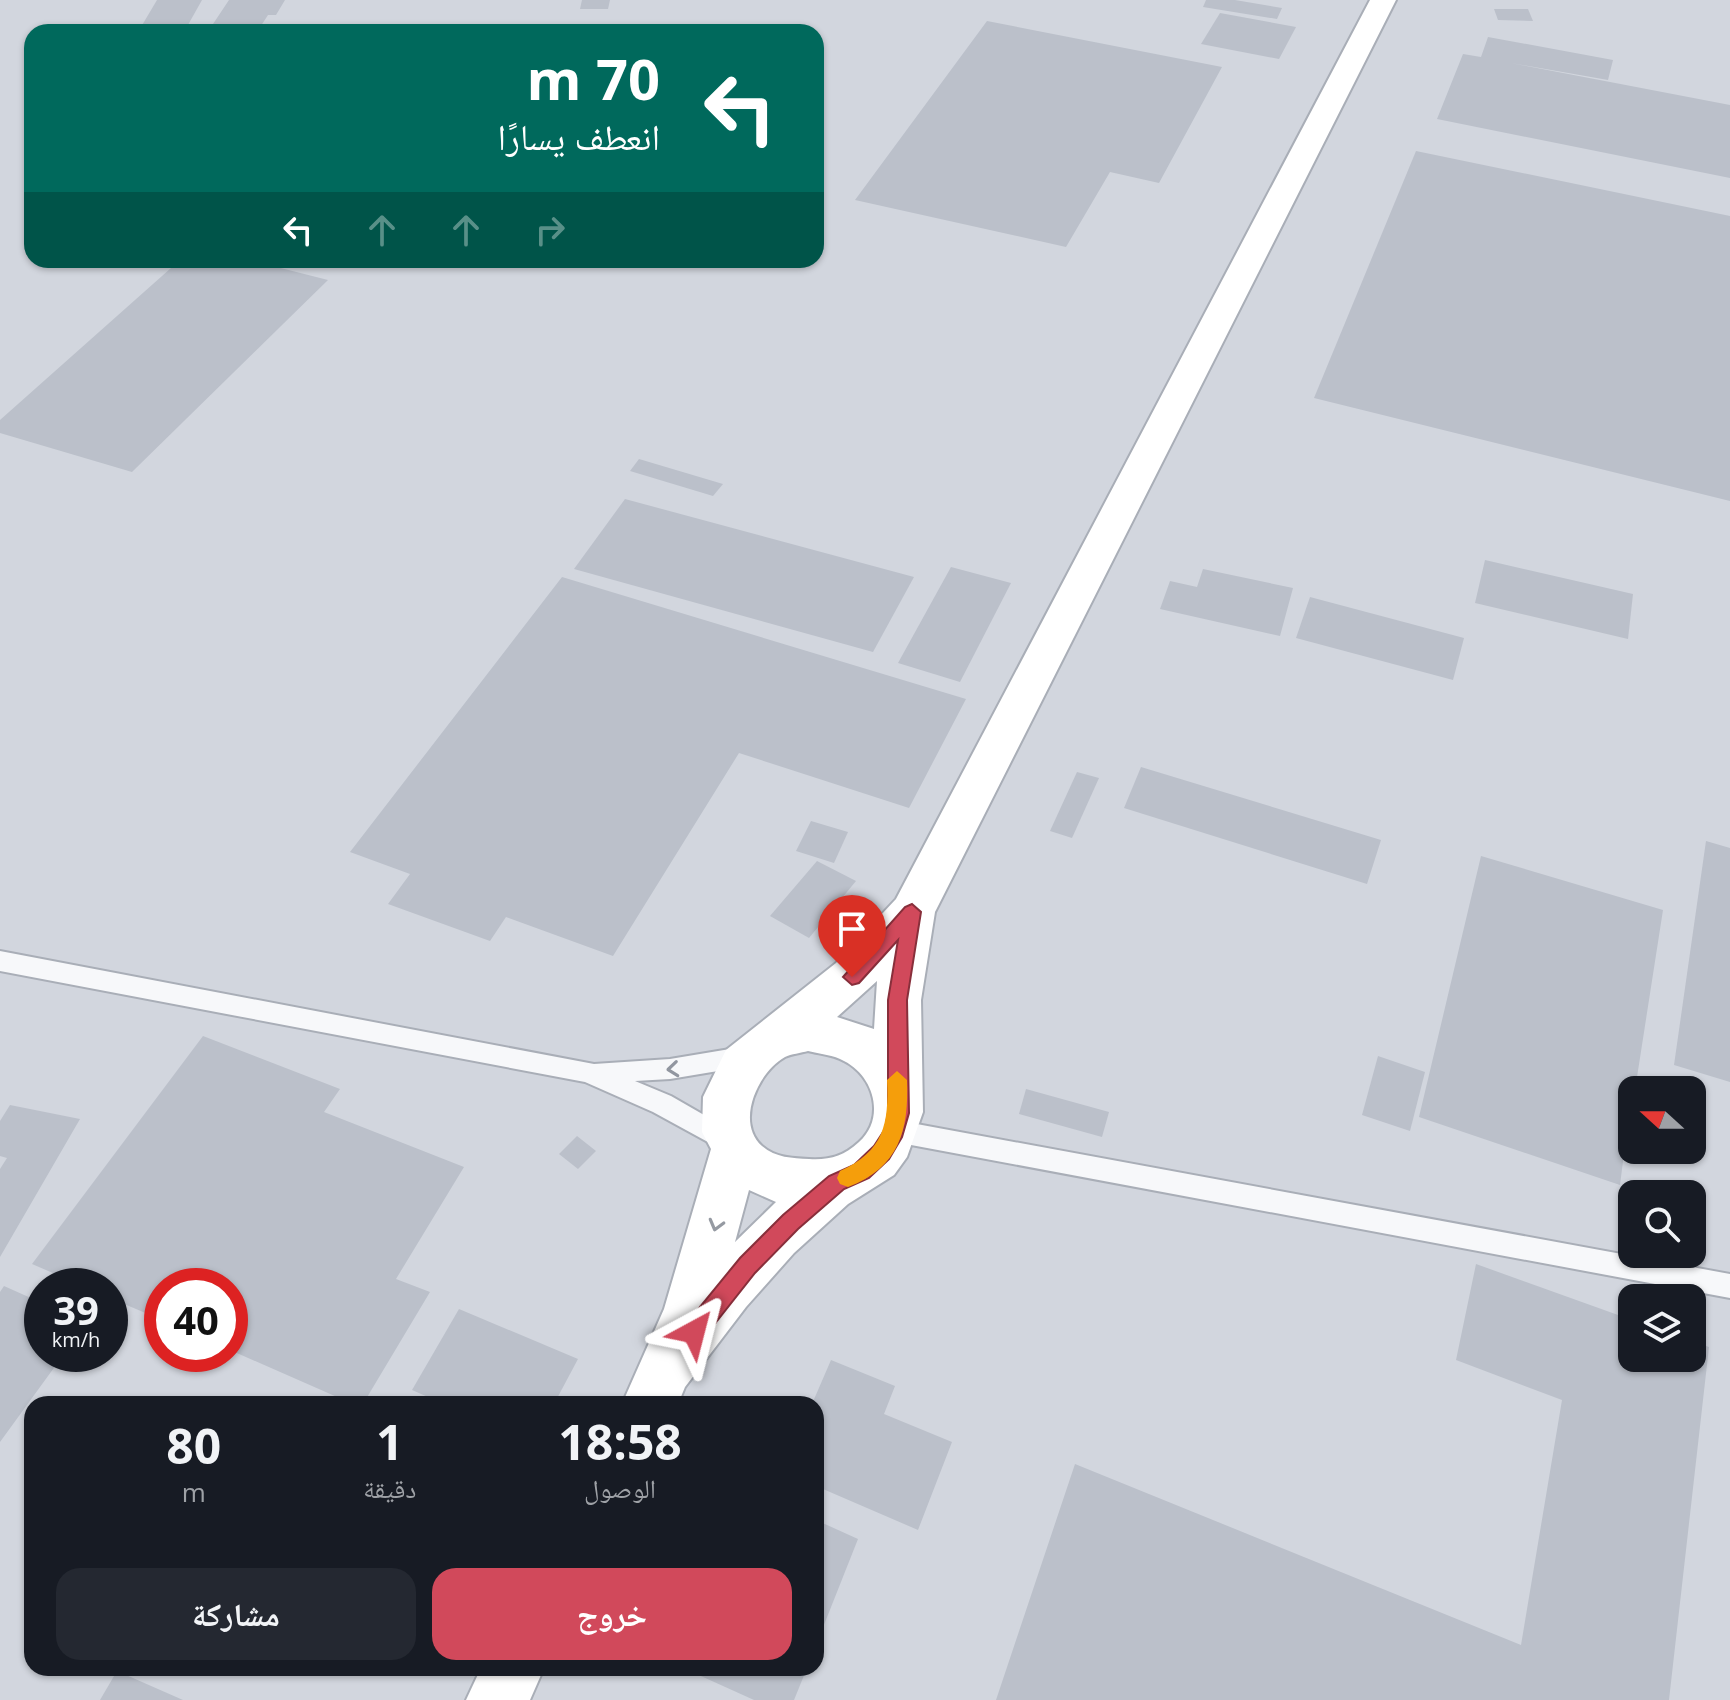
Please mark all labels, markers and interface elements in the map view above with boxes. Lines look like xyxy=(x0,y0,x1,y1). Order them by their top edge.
text: 70 m xyxy=(526,40,660,116)
icon: left xyxy=(688,56,792,160)
text: انعطف يسارًا xyxy=(497,112,660,161)
icon: left xyxy=(276,208,320,252)
icon: ahead xyxy=(360,208,404,252)
icon: ahead xyxy=(444,208,488,252)
icon: right xyxy=(528,208,572,252)
pin xyxy=(818,895,886,977)
icon: arrive xyxy=(830,907,874,951)
one-way arrow xyxy=(666,1060,679,1077)
north arrow xyxy=(1618,1076,1706,1164)
map controls xyxy=(1618,1076,1706,1372)
button: search xyxy=(1618,1180,1706,1268)
one-way arrow xyxy=(709,1218,725,1232)
speed limit sign: 40 xyxy=(144,1268,248,1372)
text: 39 xyxy=(53,1282,99,1337)
button: layers xyxy=(1618,1284,1706,1372)
position arrow xyxy=(652,1290,736,1374)
text: km/h xyxy=(52,1326,100,1353)
text: 1 xyxy=(376,1409,403,1474)
text: 18:58 xyxy=(558,1409,682,1474)
text: 80 xyxy=(166,1413,221,1478)
text: دقيقة xyxy=(363,1470,416,1506)
text: الوصول xyxy=(584,1470,656,1506)
text: m xyxy=(182,1474,206,1510)
button: مشاركة xyxy=(56,1568,416,1660)
button: خروج xyxy=(432,1568,792,1660)

